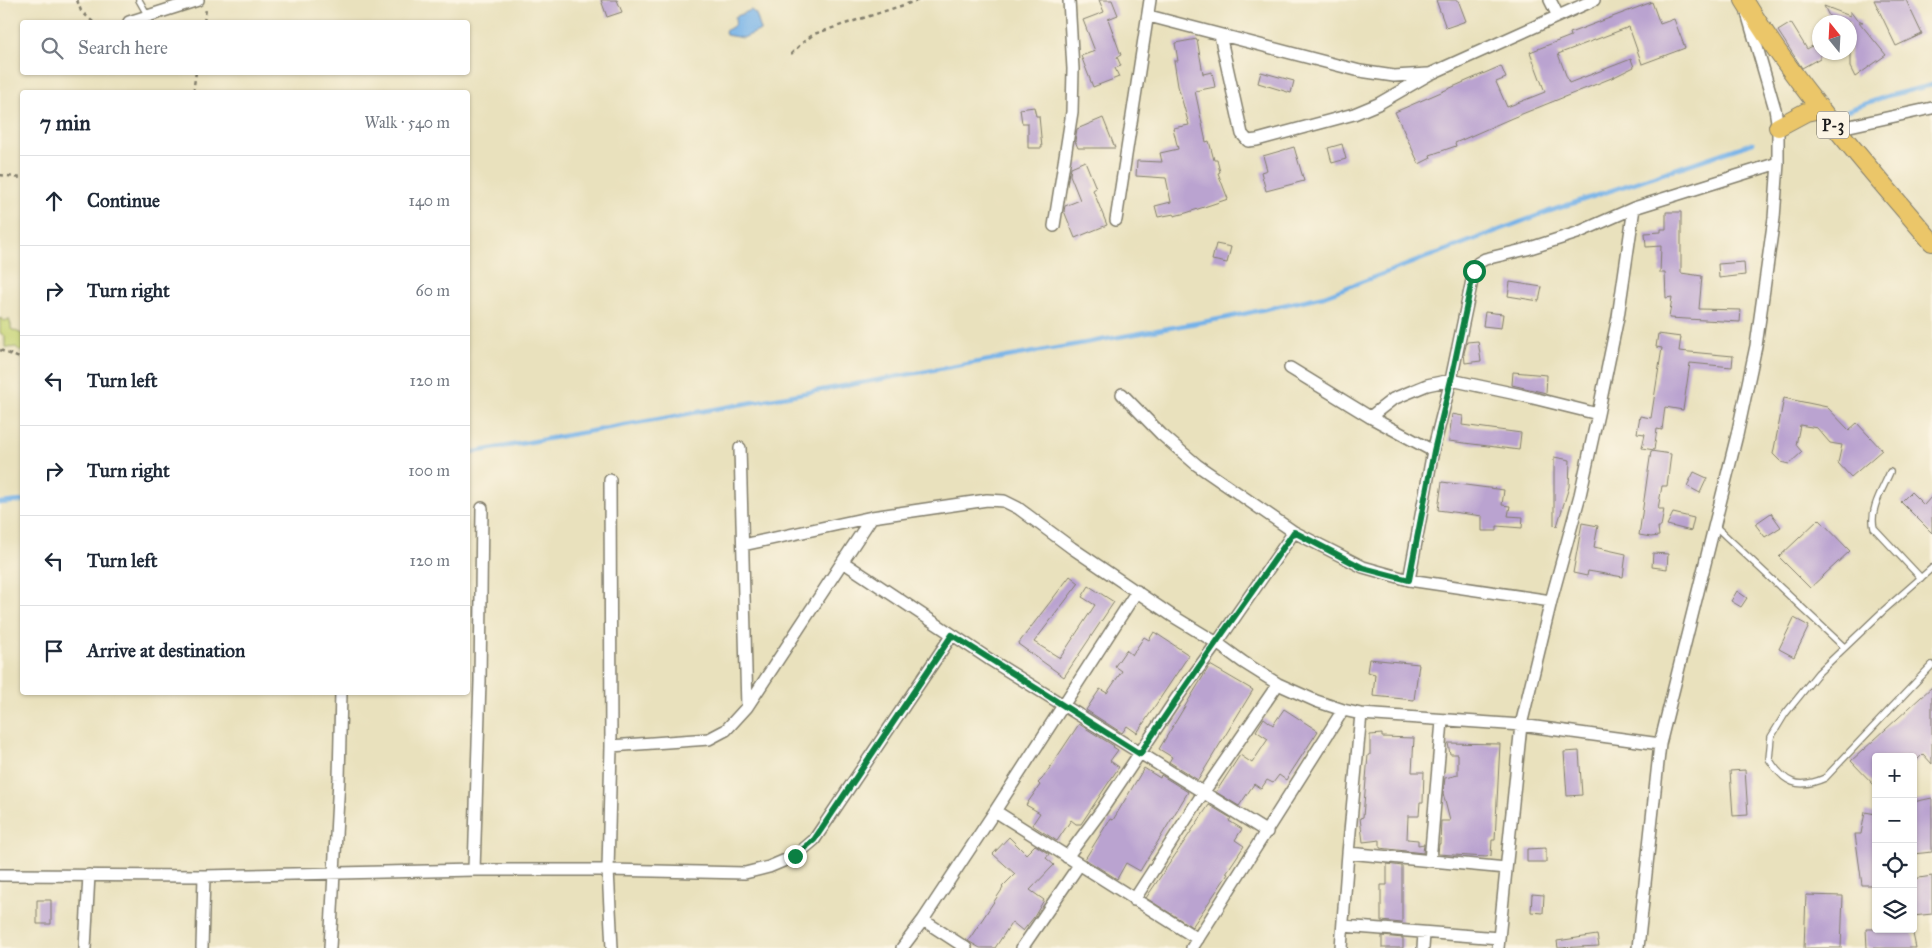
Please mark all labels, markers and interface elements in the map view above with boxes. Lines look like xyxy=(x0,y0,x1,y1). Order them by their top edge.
north arrow xyxy=(1812,15,1857,60)
search box xyxy=(20,20,470,75)
icon: search xyxy=(38,34,66,62)
text: Search here xyxy=(78,36,168,59)
text: 7 min xyxy=(40,110,91,136)
road number: P-3 xyxy=(1817,112,1849,138)
text: Walk · 540 m xyxy=(365,113,450,132)
icon: ahead xyxy=(40,187,68,215)
text: Continue xyxy=(87,189,160,212)
text: 140 m xyxy=(409,191,450,210)
route start xyxy=(1463,260,1486,283)
icon: right xyxy=(40,277,68,305)
text: Turn right xyxy=(87,279,170,302)
text: 60 m xyxy=(416,281,450,300)
icon: left xyxy=(40,367,68,395)
text: Turn left xyxy=(87,369,157,392)
text: 120 m xyxy=(410,371,450,390)
icon: right xyxy=(40,457,68,485)
text: Turn right xyxy=(87,459,170,482)
text: 100 m xyxy=(408,461,450,480)
icon: left xyxy=(40,547,68,575)
text: Turn left xyxy=(87,549,157,572)
text: 120 m xyxy=(410,551,450,570)
icon: arrive xyxy=(40,637,68,665)
text: Arrive at destination xyxy=(87,639,245,662)
map controls xyxy=(1872,753,1917,933)
button: + xyxy=(1872,753,1917,798)
button: − xyxy=(1872,798,1917,843)
button: locate xyxy=(1872,843,1917,888)
route end xyxy=(784,845,807,868)
button: layers xyxy=(1872,888,1917,933)

